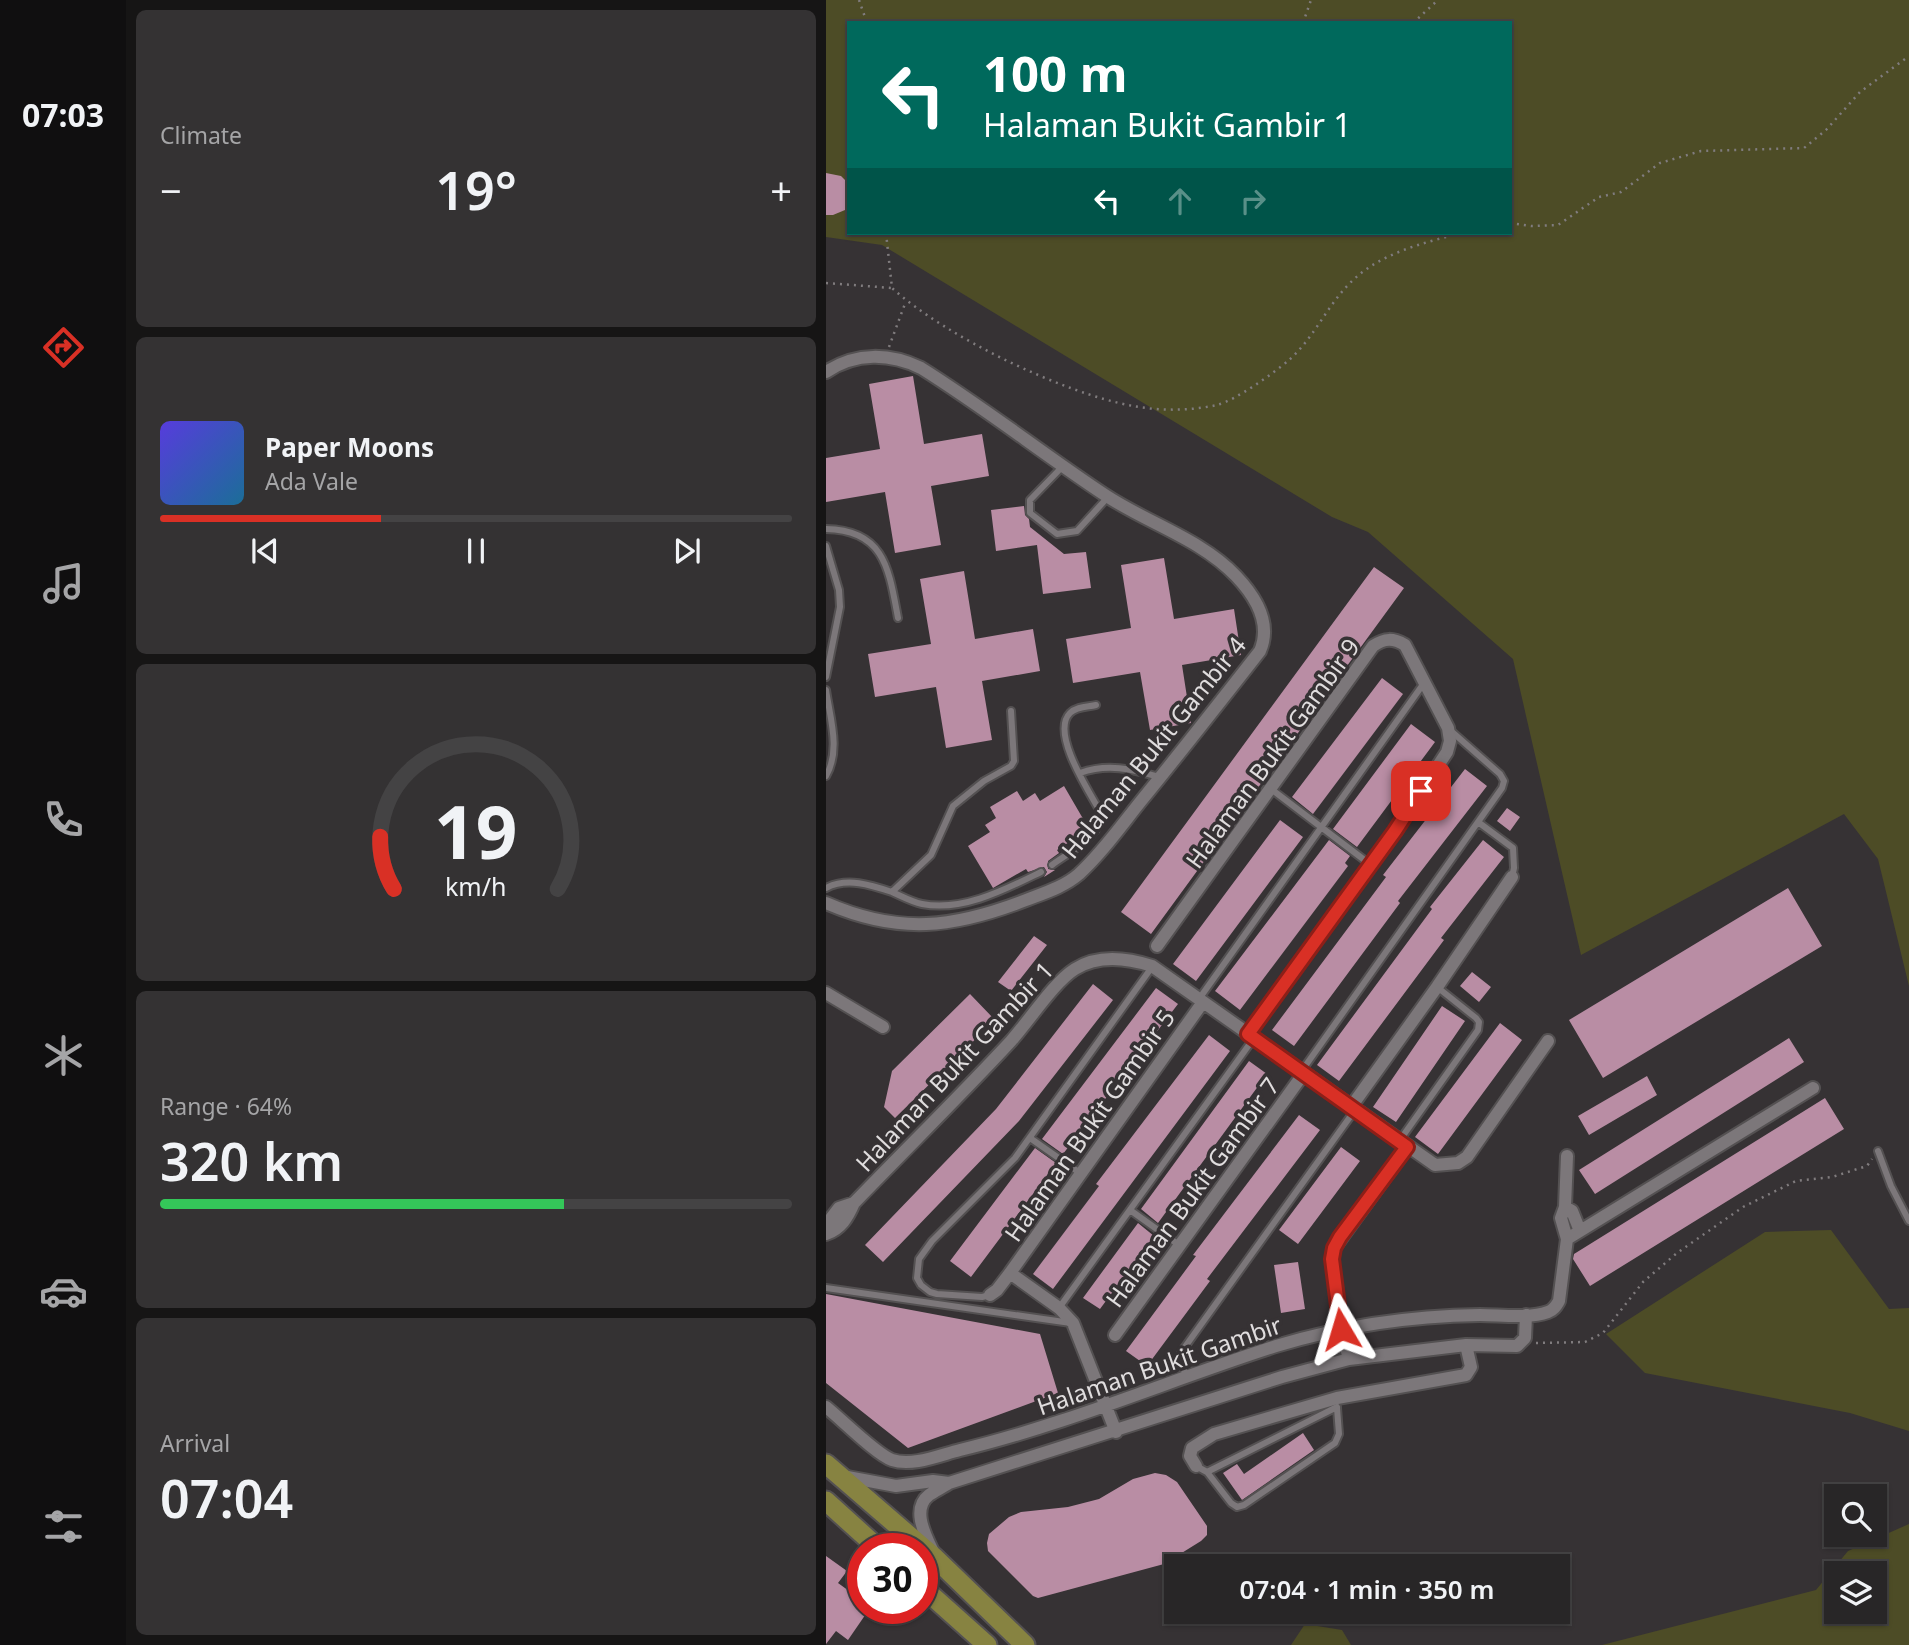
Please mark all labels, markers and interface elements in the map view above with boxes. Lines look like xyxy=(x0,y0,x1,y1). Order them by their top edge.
text: 100 m xyxy=(983,40,1128,106)
icon: left xyxy=(868,49,959,140)
text: 07:03 xyxy=(22,93,104,136)
text: Halaman Bukit Gambir 1 xyxy=(983,103,1352,146)
text: Climate xyxy=(160,119,242,151)
text: 19° xyxy=(435,154,517,225)
text: − xyxy=(160,164,182,216)
text: + xyxy=(770,164,792,216)
icon: left xyxy=(1088,182,1126,220)
icon: ahead xyxy=(1161,182,1199,220)
icon: right xyxy=(1234,182,1272,220)
icon: directions xyxy=(39,323,88,372)
text: Paper Moons xyxy=(265,429,434,465)
text: Ada Vale xyxy=(265,465,358,497)
icon: previous xyxy=(246,532,284,570)
icon: pause xyxy=(457,532,495,570)
icon: next xyxy=(668,532,706,570)
icon: music xyxy=(39,559,88,608)
street label: Halaman Bukit Gambir 4 xyxy=(1053,629,1253,865)
street label: Halaman Bukit Gambir 9 xyxy=(1177,631,1367,875)
pin xyxy=(1391,761,1451,821)
icon: arrive xyxy=(1402,772,1440,810)
text: 19 xyxy=(434,781,518,880)
icon: phone xyxy=(39,795,88,844)
text: km/h xyxy=(445,868,507,902)
street label: Halaman Bukit Gambir 1 xyxy=(848,954,1060,1178)
street label: Halaman Bukit Gambir 5 xyxy=(996,1002,1182,1248)
icon: climate xyxy=(39,1031,88,1080)
street label: Halaman Bukit Gambir 7 xyxy=(1097,1070,1287,1314)
text: Range · 64% xyxy=(160,1090,292,1122)
text: 320 km xyxy=(160,1125,343,1196)
icon: car xyxy=(39,1267,88,1316)
position arrow xyxy=(1304,1292,1378,1366)
street label: Halaman Bukit Gambir xyxy=(1032,1308,1286,1422)
text: Arrival xyxy=(160,1427,230,1459)
text: 07:04 xyxy=(160,1462,293,1533)
map controls xyxy=(1824,1484,1887,1624)
button: search xyxy=(1824,1484,1887,1547)
icon: filters xyxy=(39,1502,88,1551)
speed limit sign: 30 xyxy=(847,1533,938,1624)
button: layers xyxy=(1824,1561,1887,1624)
text: 07:04 · 1 min · 350 m xyxy=(1240,1571,1494,1607)

